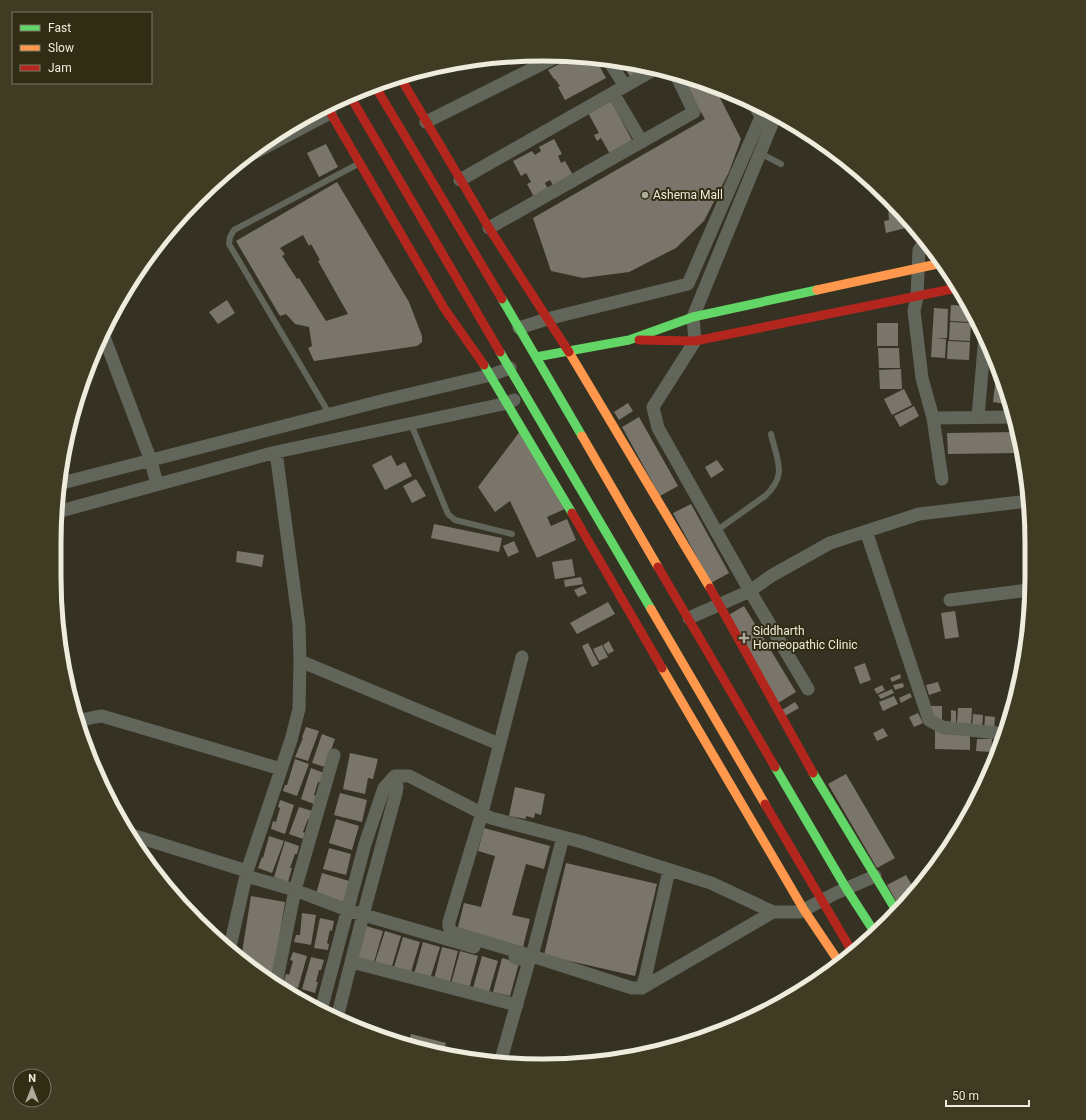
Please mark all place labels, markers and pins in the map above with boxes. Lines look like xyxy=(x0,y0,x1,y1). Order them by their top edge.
place label: Ashema Mall xyxy=(653,188,723,202)
marker: Ashema Mall xyxy=(640,190,650,200)
place label: Siddharth Homeopathic Clinic xyxy=(753,624,858,652)
marker: Siddharth Homeopathic Clinic xyxy=(738,632,750,644)

